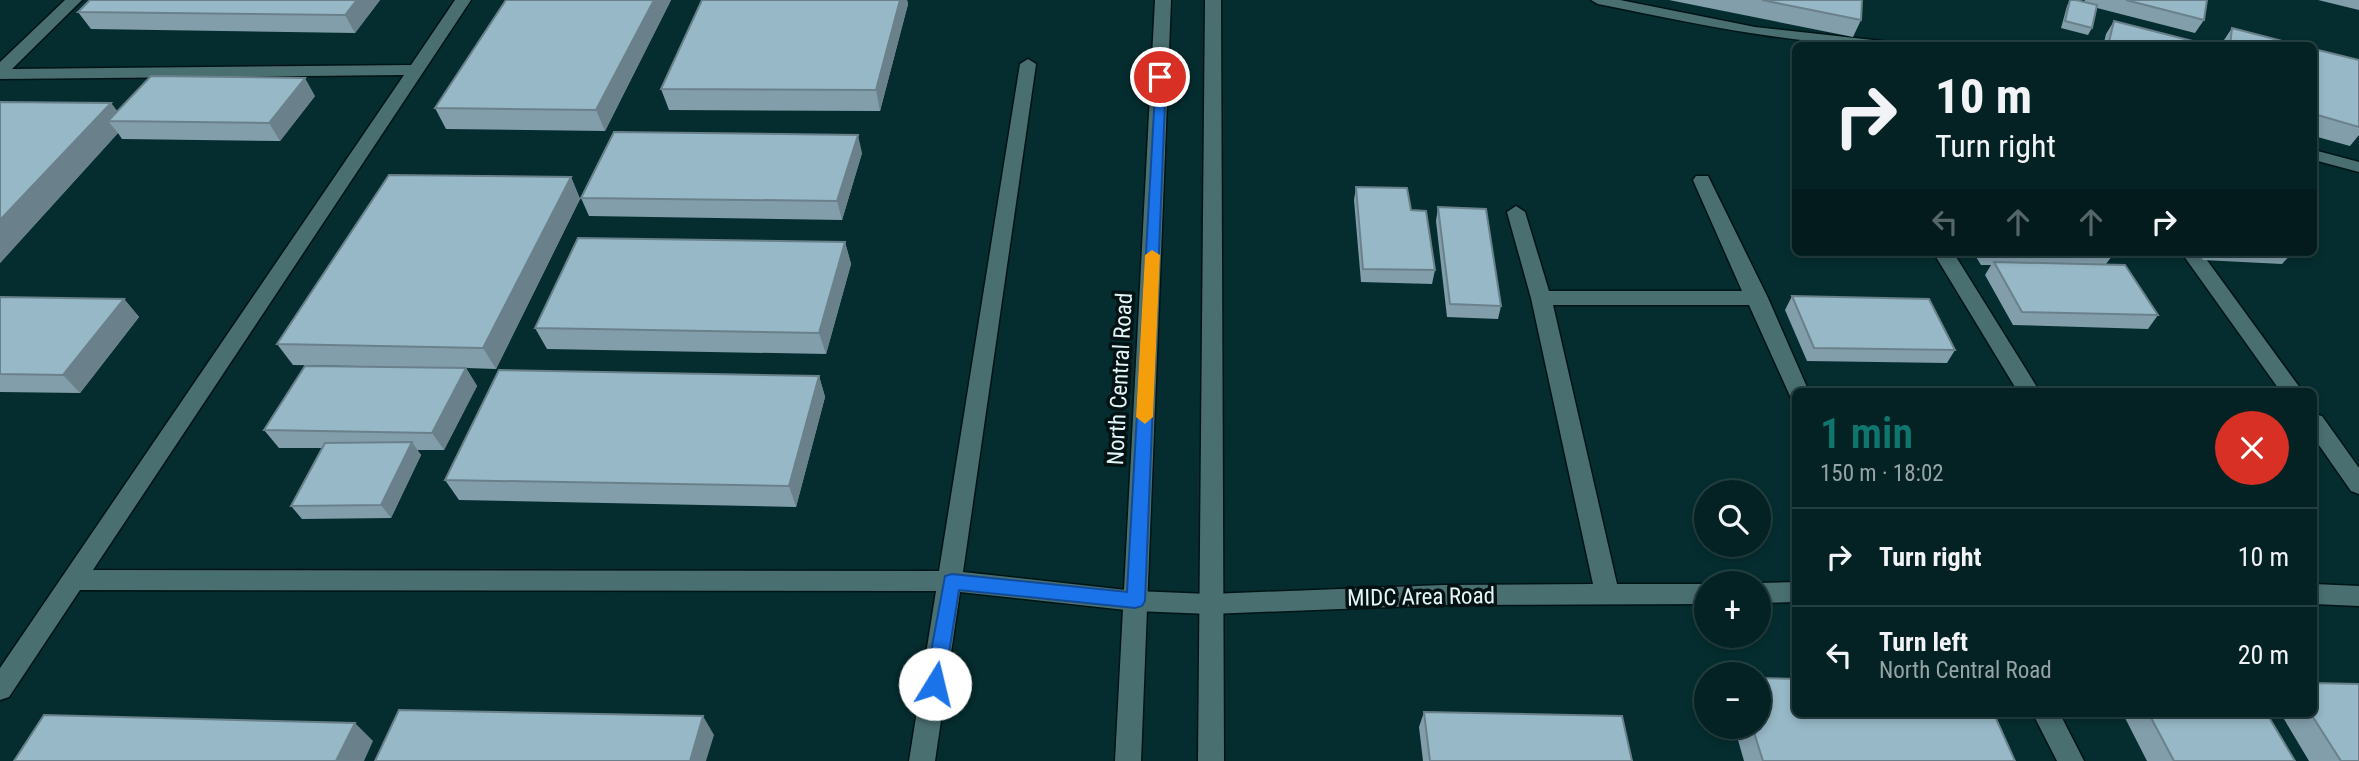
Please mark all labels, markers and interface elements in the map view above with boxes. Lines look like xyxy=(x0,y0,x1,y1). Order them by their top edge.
pin xyxy=(1130,47,1190,107)
icon: arrive xyxy=(1141,58,1179,96)
text: 10 m xyxy=(1935,68,2032,125)
icon: right xyxy=(1820,70,1911,161)
text: Turn right xyxy=(1935,127,2056,165)
icon: left xyxy=(1926,203,1964,241)
icon: ahead xyxy=(1999,203,2037,241)
icon: ahead xyxy=(2072,203,2110,241)
icon: right xyxy=(2145,203,2183,241)
street label: North Central Road xyxy=(1102,292,1138,466)
text: 1 min xyxy=(1820,409,1913,458)
button: close xyxy=(2215,411,2289,485)
text: 150 m · 18:02 xyxy=(1820,460,1944,487)
map controls xyxy=(1694,480,1771,739)
button: search xyxy=(1694,480,1771,557)
icon: right xyxy=(1820,538,1858,576)
text: Turn right xyxy=(1879,542,1981,572)
text: 10 m xyxy=(2238,542,2289,572)
button: + xyxy=(1694,571,1771,648)
street label: MIDC Area Road xyxy=(1347,582,1495,612)
text: Turn left xyxy=(1879,627,1968,657)
icon: left xyxy=(1820,636,1858,674)
text: 20 m xyxy=(2238,640,2289,670)
position arrow xyxy=(898,647,972,721)
text: North Central Road xyxy=(1879,657,2052,684)
button: − xyxy=(1694,662,1771,739)

